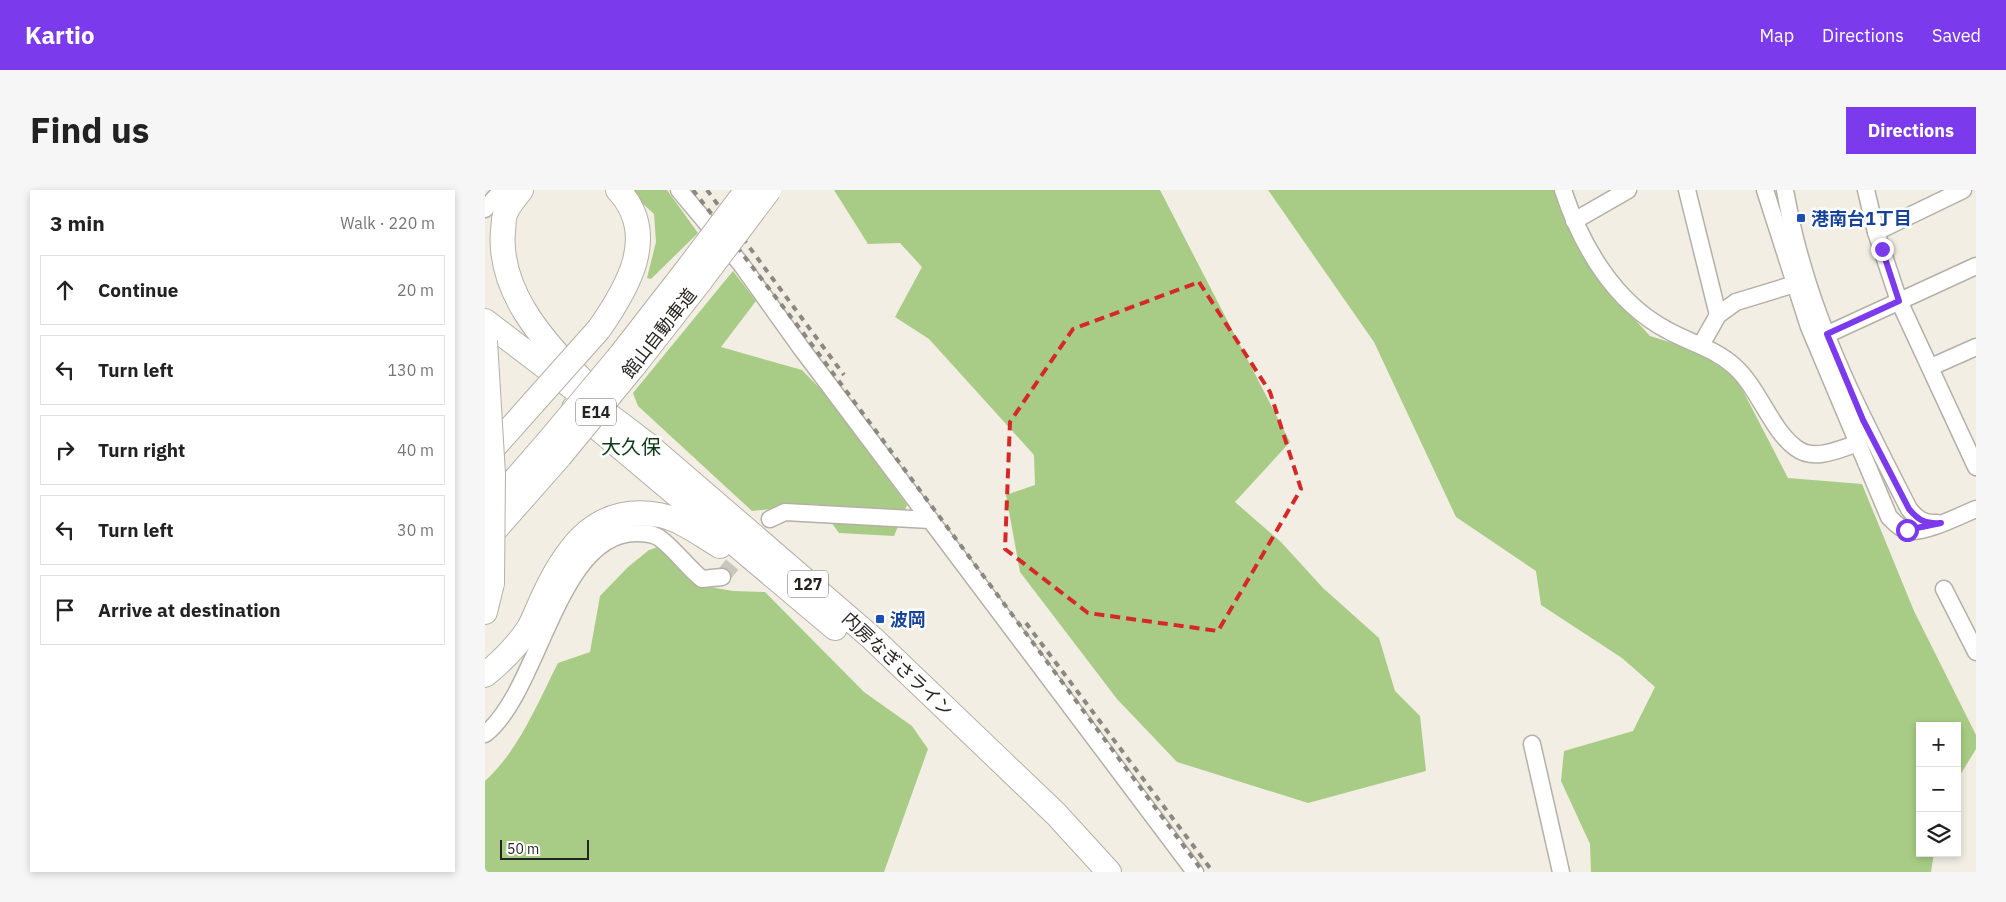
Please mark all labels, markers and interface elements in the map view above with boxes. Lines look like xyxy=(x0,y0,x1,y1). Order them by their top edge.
text: Kartio xyxy=(25,19,95,51)
text: Map xyxy=(1759,24,1794,47)
text: Directions xyxy=(1822,24,1904,47)
text: Saved xyxy=(1932,24,1981,47)
text: Find us xyxy=(30,107,149,153)
button: Directions xyxy=(1846,107,1976,154)
place label: 港南台1丁目 xyxy=(1811,207,1912,230)
text: 3 min xyxy=(50,209,105,237)
marker: 港南台1丁目 xyxy=(1795,212,1807,224)
text: Walk · 220 m xyxy=(340,213,435,233)
route end xyxy=(1871,238,1894,261)
icon: ahead xyxy=(51,276,79,304)
text: Continue xyxy=(98,278,178,302)
text: 20 m xyxy=(397,280,434,300)
street label: 館山自動車道 xyxy=(617,283,701,383)
icon: left xyxy=(51,356,79,384)
text: Turn left xyxy=(98,358,174,382)
text: 130 m xyxy=(387,360,434,380)
road number: E14 xyxy=(576,398,616,426)
district label: 大久保 xyxy=(601,433,661,460)
icon: right xyxy=(51,436,79,464)
text: Turn right xyxy=(98,438,185,462)
text: 40 m xyxy=(397,440,434,460)
icon: left xyxy=(51,516,79,544)
text: Turn left xyxy=(98,518,174,542)
route start xyxy=(1896,519,1919,542)
text: 30 m xyxy=(397,520,434,540)
road number: 127 xyxy=(788,570,828,598)
icon: arrive xyxy=(51,596,79,624)
text: Arrive at destination xyxy=(98,598,281,622)
street label: 内房なぎさライン xyxy=(837,606,959,722)
place label: 波岡 xyxy=(890,608,926,631)
marker: 波岡 xyxy=(874,613,886,625)
map controls xyxy=(1916,722,1961,857)
button: + xyxy=(1916,722,1961,767)
button: − xyxy=(1916,767,1961,812)
button: layers xyxy=(1916,812,1961,857)
scale bar xyxy=(500,837,589,860)
text: 50 m xyxy=(507,840,539,858)

